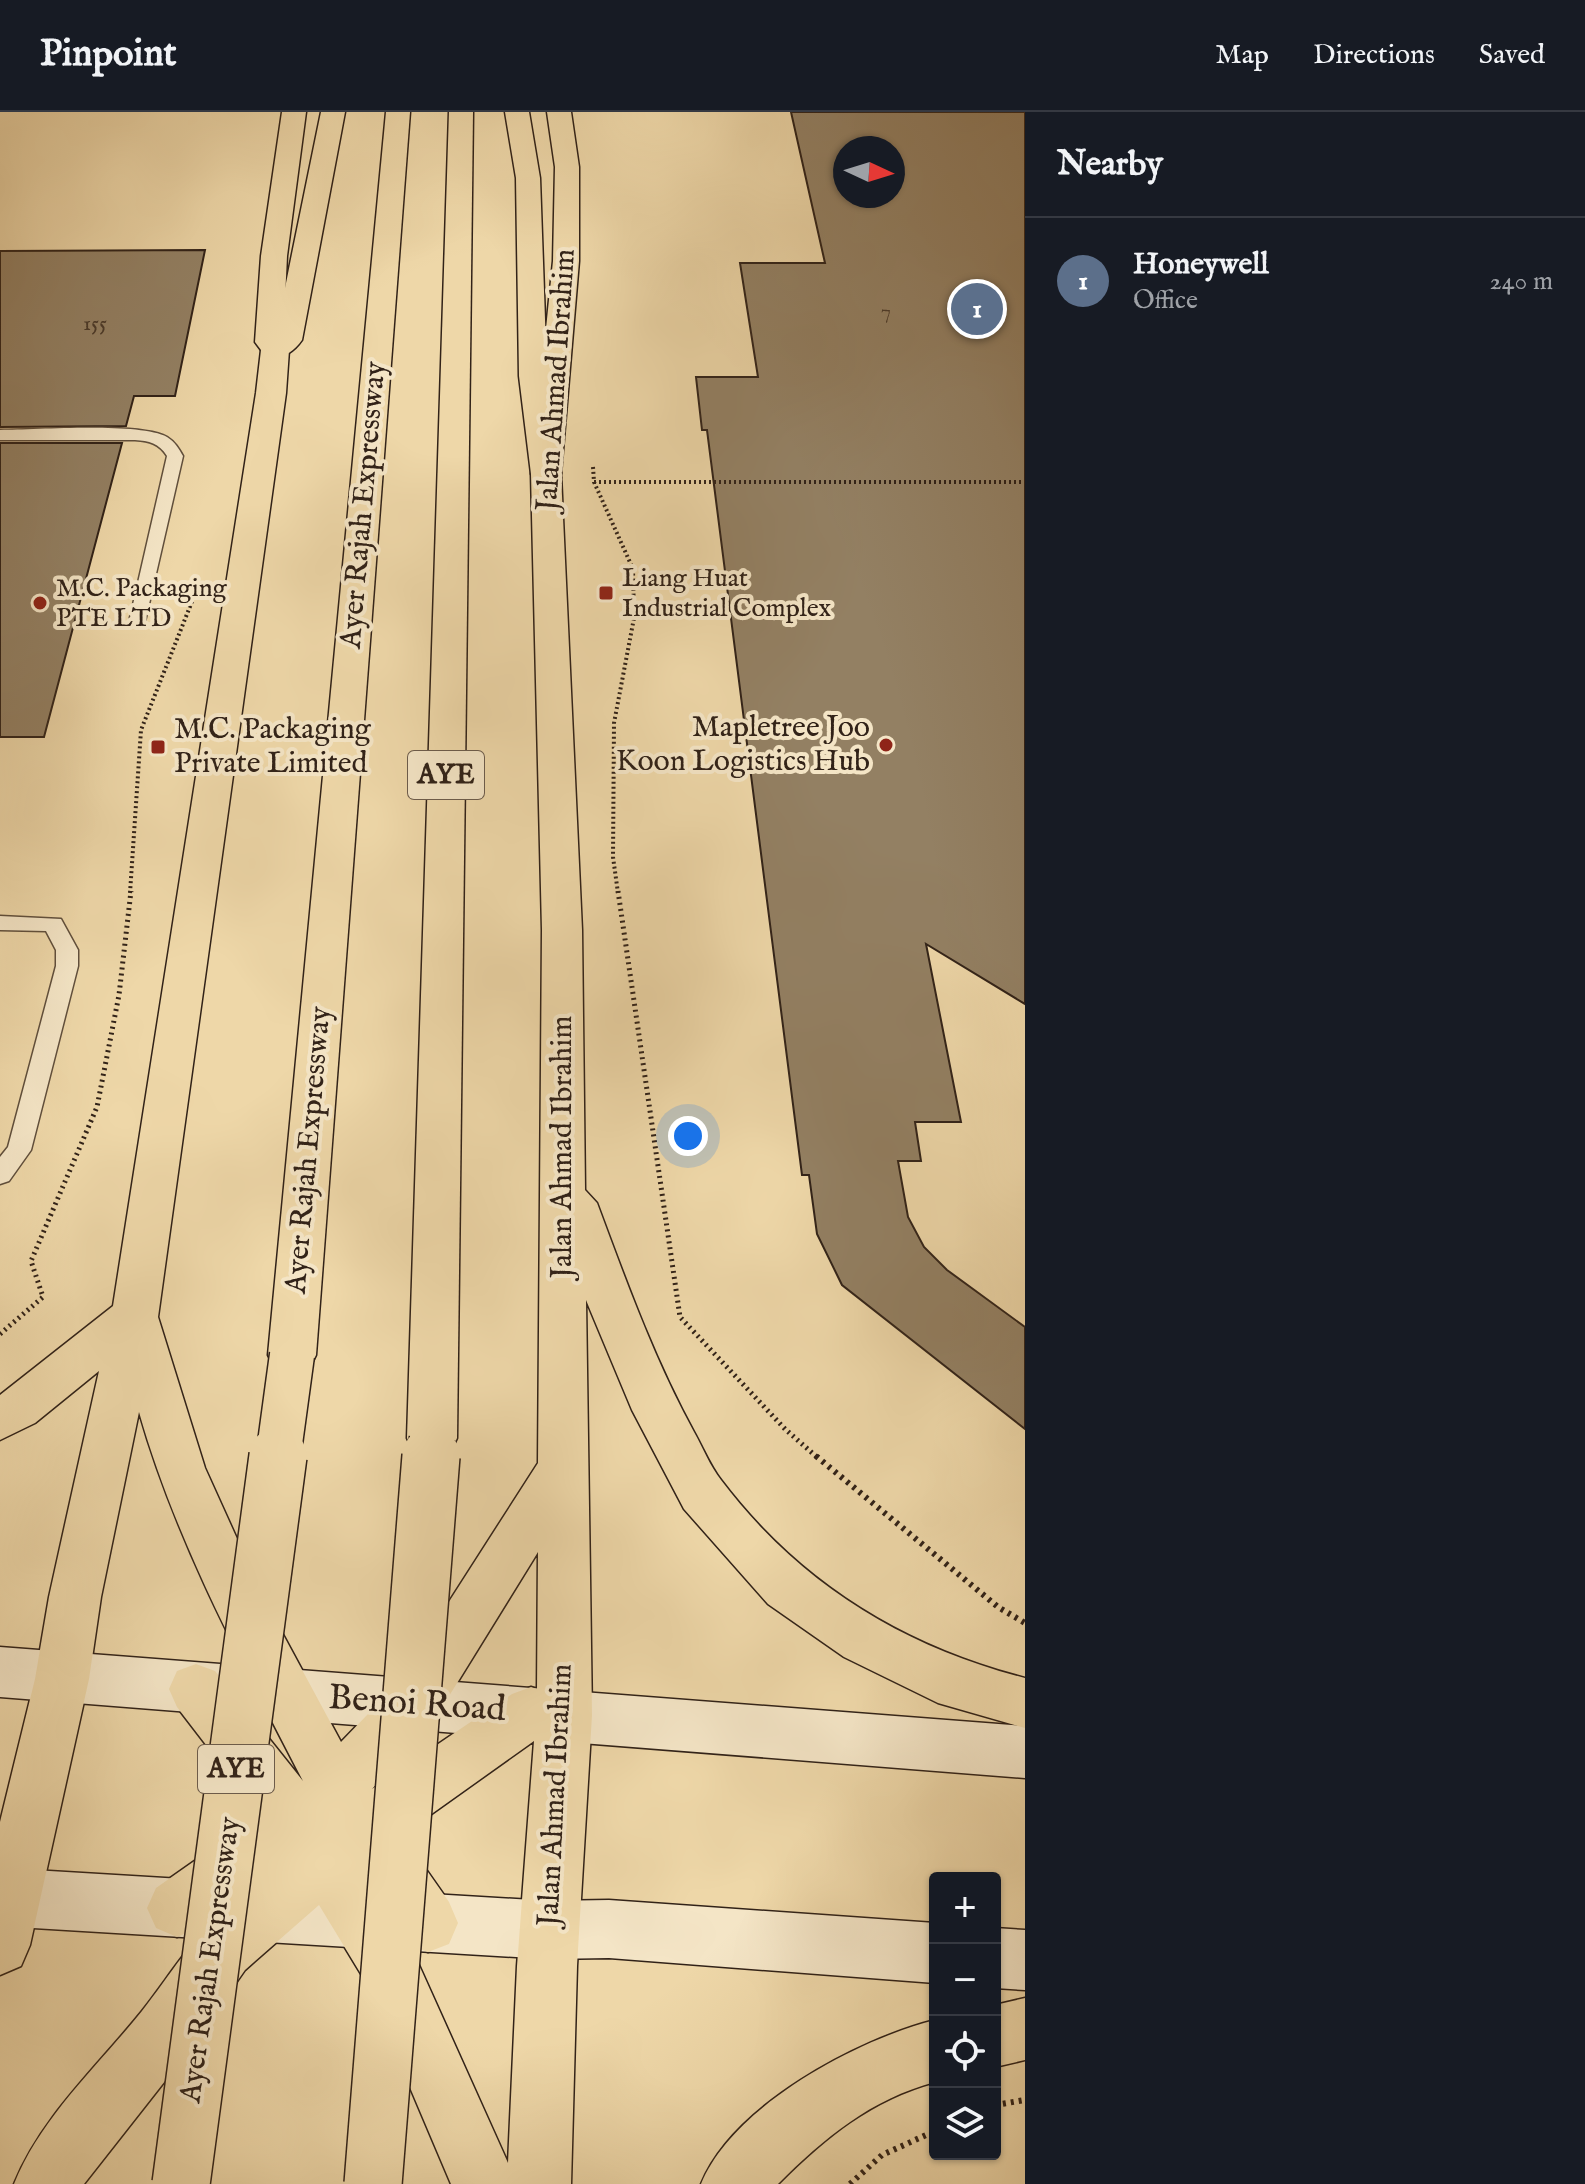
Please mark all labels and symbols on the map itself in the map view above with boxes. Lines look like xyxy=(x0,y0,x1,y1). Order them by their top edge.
north arrow xyxy=(833,136,905,208)
street label: Jalan Ahmad Ibrahim xyxy=(529,247,585,516)
pin: 1 xyxy=(951,279,1003,339)
house number: 7 xyxy=(881,298,891,326)
house number: 155 xyxy=(83,310,107,338)
street label: Ayer Rajah Expressway xyxy=(332,360,396,651)
place label: Liang Huat Industrial Complex xyxy=(622,562,832,625)
place label: M.C. Packaging PTE LTD xyxy=(56,572,228,635)
marker: Liang Huat Industrial Complex xyxy=(597,584,615,602)
marker: M.C. Packaging PTE LTD xyxy=(31,594,49,612)
place label: Mapletree Joo Koon Logistics Hub xyxy=(616,709,870,781)
place label: M.C. Packaging Private Limited xyxy=(174,711,372,783)
marker: Mapletree Joo Koon Logistics Hub xyxy=(877,736,895,754)
marker: M.C. Packaging Private Limited xyxy=(149,738,167,756)
road number: AYE xyxy=(408,751,484,799)
street label: Ayer Rajah Expressway xyxy=(277,1005,341,1296)
street label: Jalan Ahmad Ibrahim xyxy=(544,1015,582,1282)
your location xyxy=(668,1116,708,1156)
street label: Jalan Ahmad Ibrahim xyxy=(530,1663,582,1930)
street label: Benoi Road xyxy=(327,1675,508,1733)
road number: AYE xyxy=(198,1745,274,1793)
street label: Ayer Rajah Expressway xyxy=(172,1814,250,2106)

